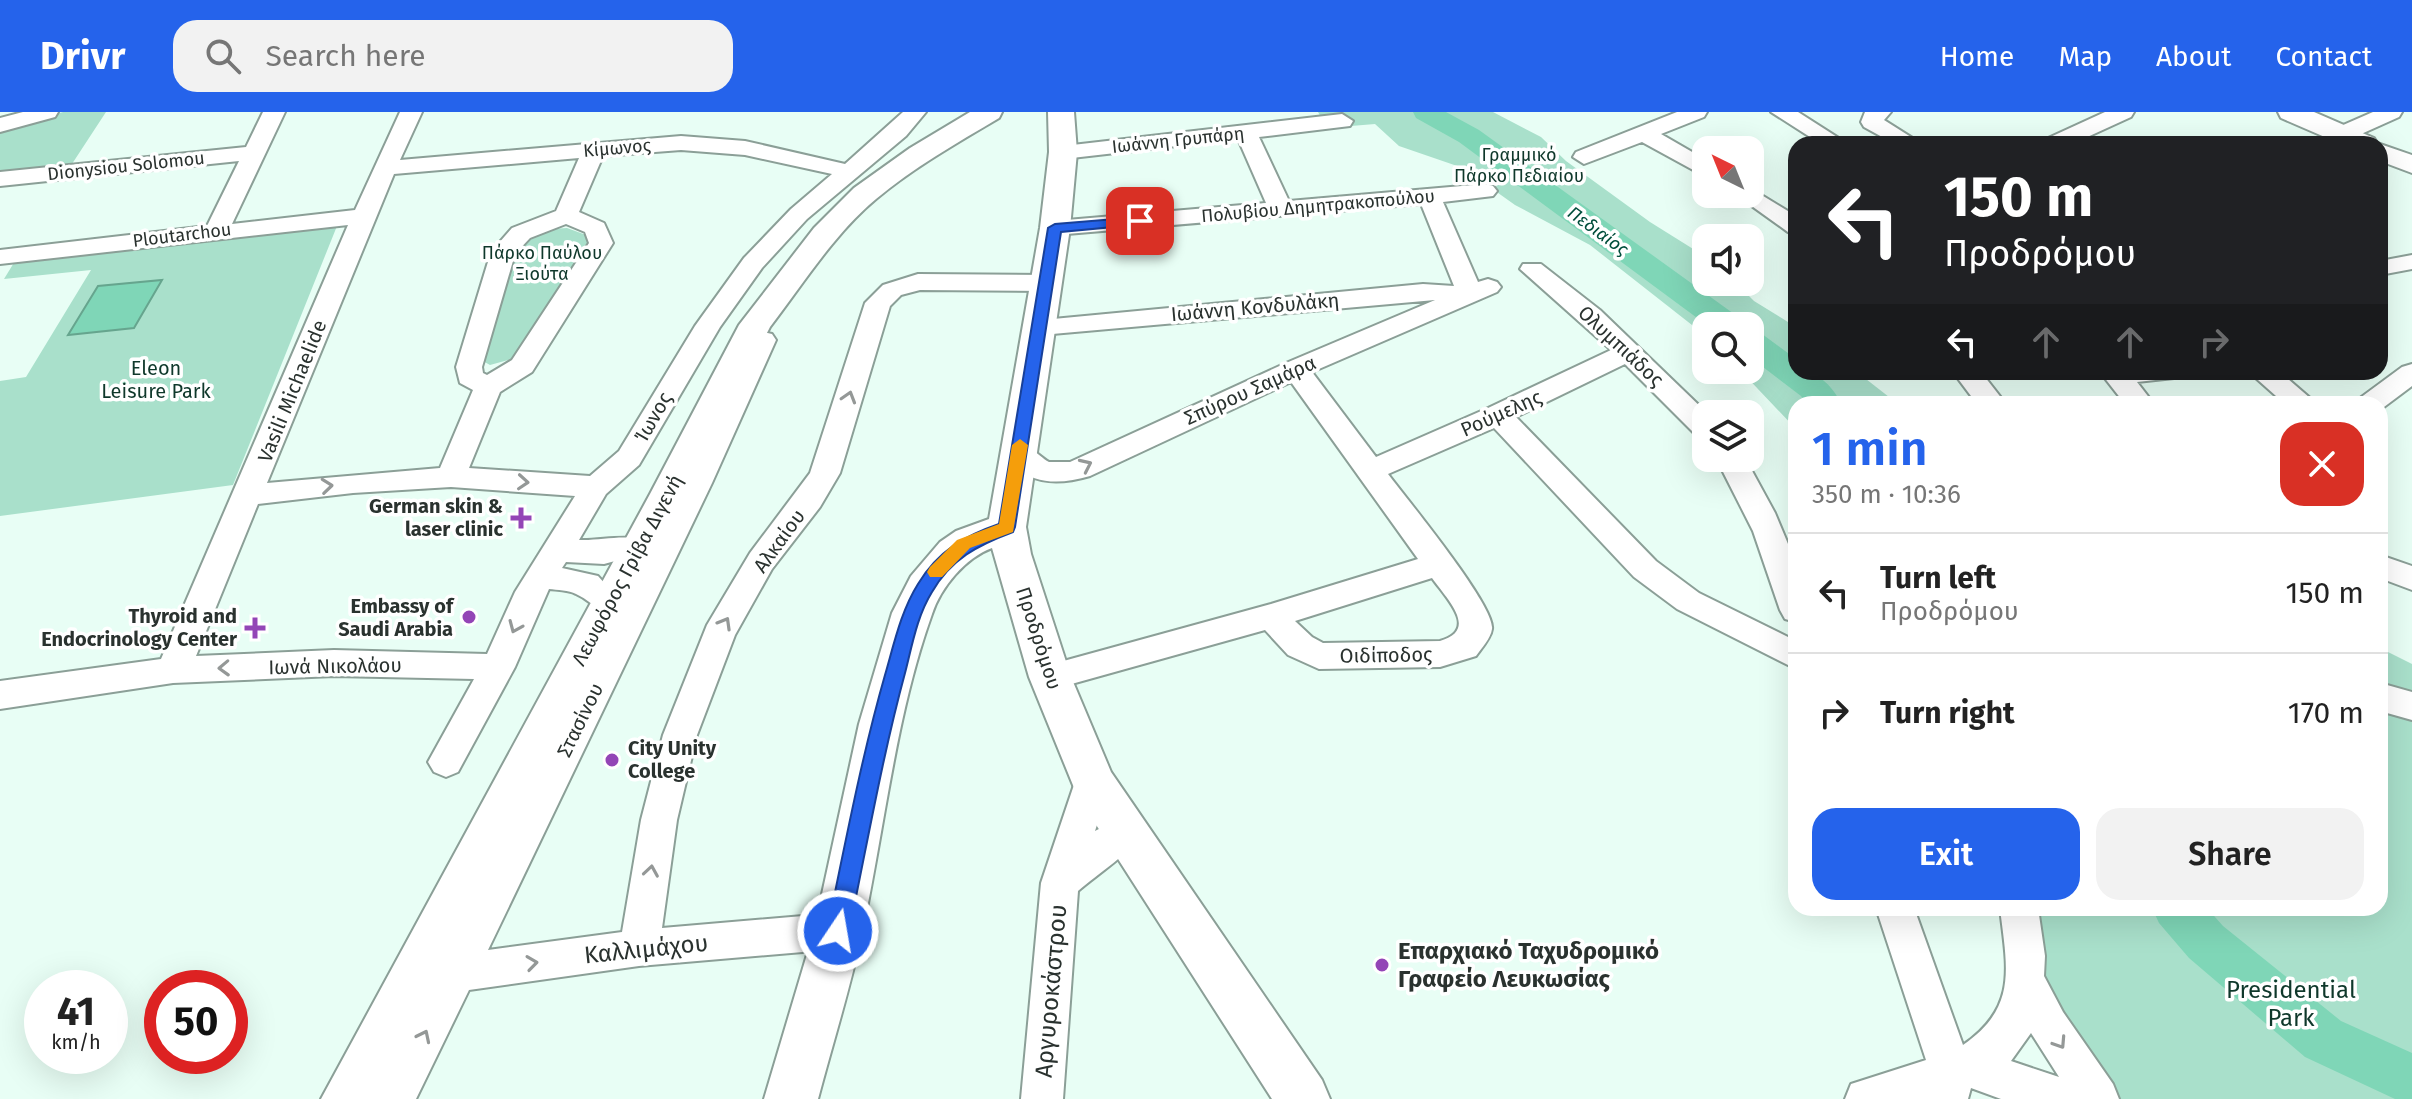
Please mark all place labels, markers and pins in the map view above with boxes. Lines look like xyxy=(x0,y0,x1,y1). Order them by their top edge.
pin xyxy=(1106,187,1174,255)
place label: German skin & laser clinic xyxy=(369,494,503,541)
marker: German skin & laser clinic xyxy=(510,507,532,529)
place label: Embassy of Saudi Arabia xyxy=(338,594,455,641)
place label: Thyroid and Endocrinology Center xyxy=(41,604,238,651)
marker: Embassy of Saudi Arabia xyxy=(460,608,478,626)
marker: Thyroid and Endocrinology Center xyxy=(244,617,266,639)
place label: City Unity College xyxy=(628,736,717,783)
marker: City Unity College xyxy=(603,751,621,769)
place label: Επαρχιακό Ταχυδρομικό Γραφείο Λευκωσίας xyxy=(1398,937,1659,993)
marker: Επαρχιακό Ταχυδρομικό Γραφείο Λευκωσίας xyxy=(1373,956,1391,974)

